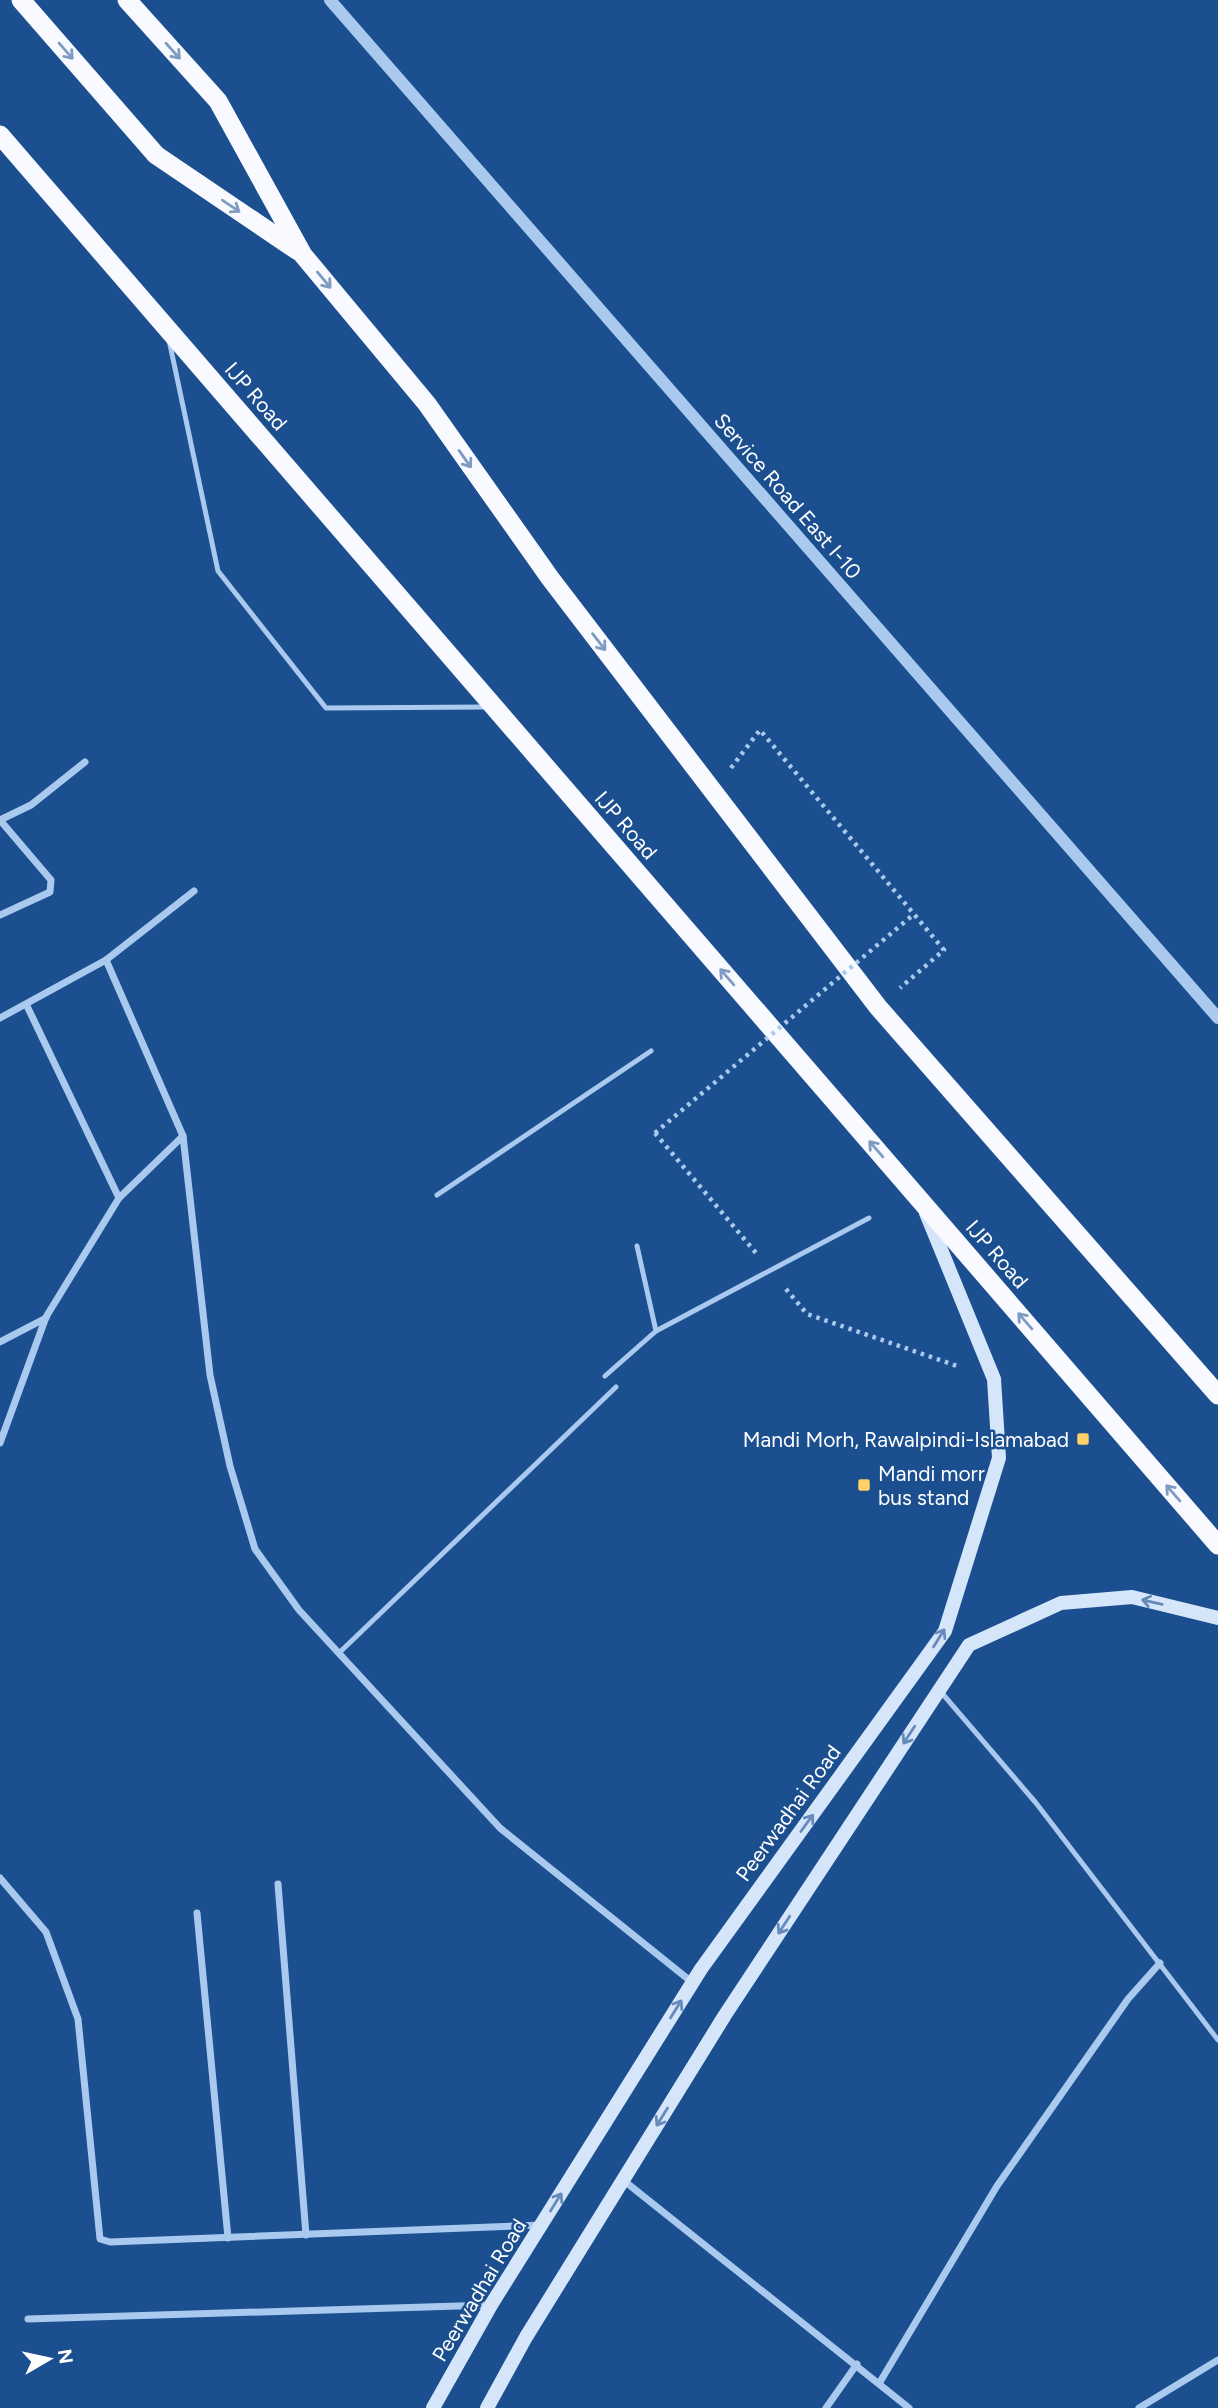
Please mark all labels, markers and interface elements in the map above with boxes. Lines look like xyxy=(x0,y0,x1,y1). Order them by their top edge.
one-way arrow xyxy=(58,42,74,60)
one-way arrow xyxy=(165,42,181,60)
one-way arrow xyxy=(221,198,240,213)
one-way arrow xyxy=(317,271,332,289)
street label: IJP Road xyxy=(220,357,292,435)
street label: Service Road East I-10 xyxy=(709,408,867,584)
one-way arrow xyxy=(458,449,472,468)
one-way arrow xyxy=(592,633,607,651)
street label: IJP Road xyxy=(590,786,662,864)
one-way arrow xyxy=(719,968,735,986)
one-way arrow xyxy=(868,1140,884,1158)
street label: IJP Road xyxy=(961,1215,1033,1293)
one-way arrow xyxy=(1017,1312,1033,1330)
place label: Mandi Morh, Rawalpindi-Islamabad xyxy=(743,1427,1069,1452)
marker: Mandi Morh, Rawalpindi-Islamabad xyxy=(1075,1431,1091,1447)
place label: Mandi morr bus stand xyxy=(878,1461,985,1510)
marker: Mandi morr bus stand xyxy=(856,1477,872,1493)
one-way arrow xyxy=(1165,1485,1181,1503)
one-way arrow xyxy=(1141,1594,1164,1608)
one-way arrow xyxy=(932,1629,947,1648)
one-way arrow xyxy=(902,1725,916,1744)
street label: Peerwadhai Road xyxy=(730,1740,846,1886)
one-way arrow xyxy=(800,1814,814,1833)
one-way arrow xyxy=(777,1915,791,1935)
one-way arrow xyxy=(670,2000,684,2020)
one-way arrow xyxy=(655,2107,669,2127)
one-way arrow xyxy=(550,2193,564,2213)
street label: Peerwadhai Road xyxy=(427,2214,531,2366)
north arrow xyxy=(14,2324,84,2394)
text: N xyxy=(53,2347,78,2365)

